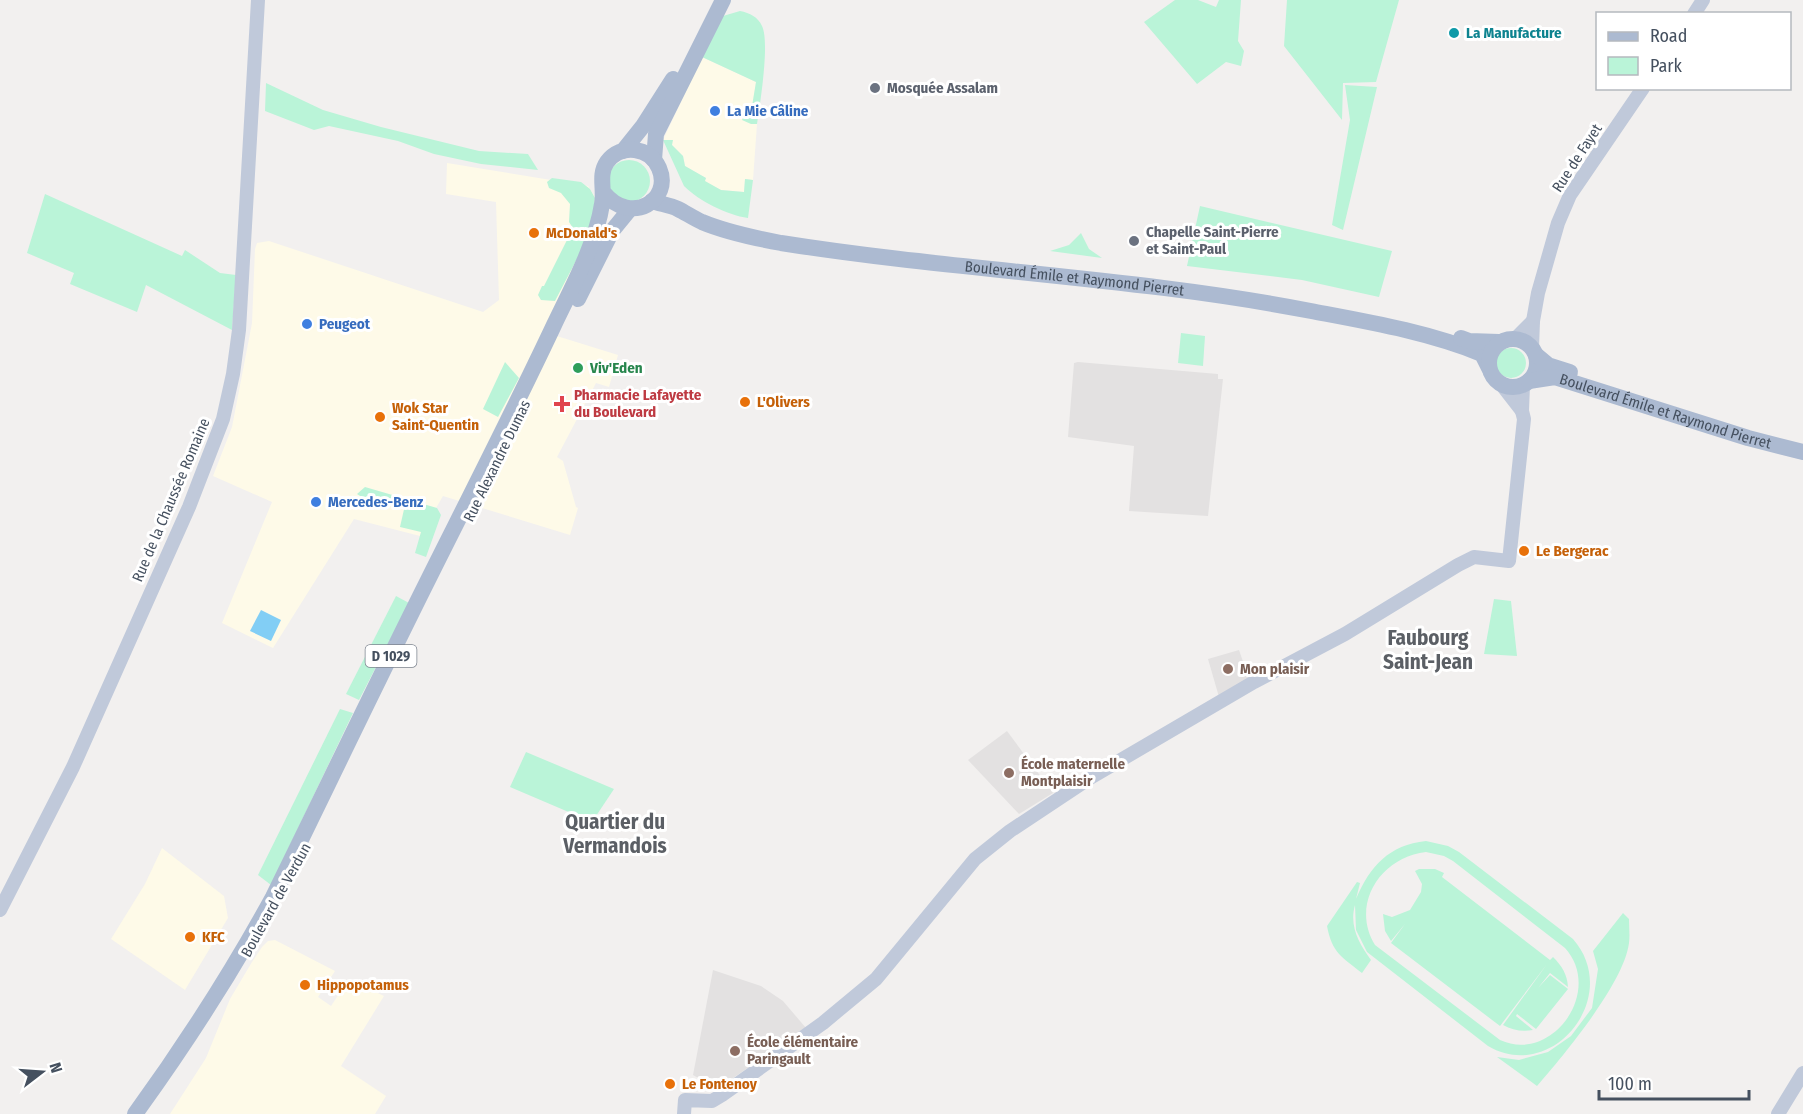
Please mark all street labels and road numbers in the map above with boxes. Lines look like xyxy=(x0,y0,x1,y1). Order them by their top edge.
street label: Rue de Fayet xyxy=(1548,120,1606,195)
street label: Boulevard Émile et Raymond Pierret xyxy=(964,257,1185,300)
street label: Boulevard Émile et Raymond Pierret xyxy=(1557,370,1773,453)
street label: Rue Alexandre Dumas xyxy=(460,397,534,525)
street label: Rue de la Chaussée Romaine xyxy=(128,415,214,585)
road number: D 1029 xyxy=(366,645,416,667)
street label: Boulevard de Verdun xyxy=(237,840,315,960)

